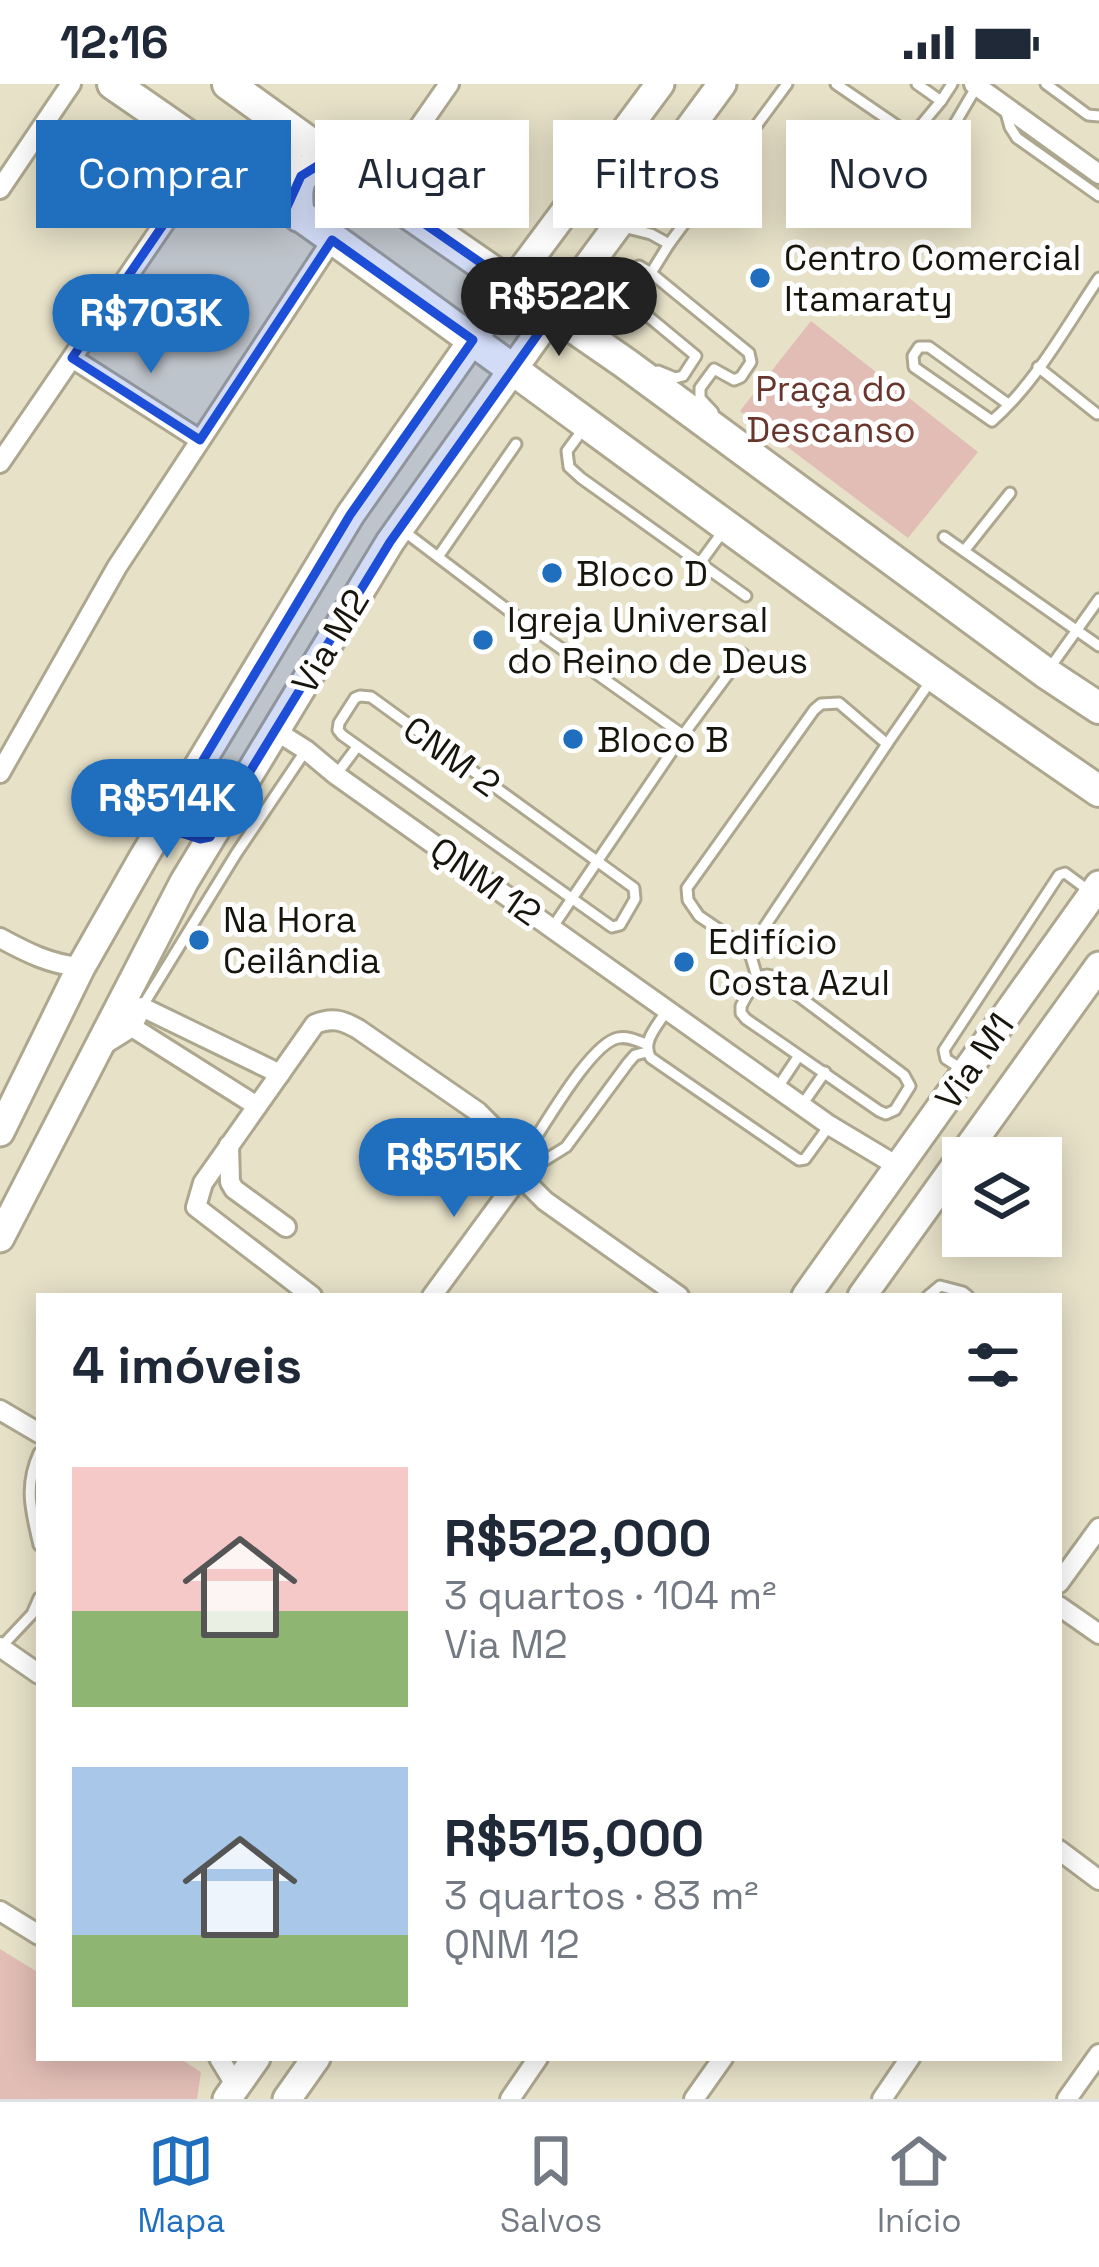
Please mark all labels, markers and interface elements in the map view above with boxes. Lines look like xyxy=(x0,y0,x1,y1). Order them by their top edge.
text: 12:16 xyxy=(60,14,169,71)
chip: Comprar xyxy=(36,120,291,228)
chip: Alugar xyxy=(315,120,529,228)
chip: Filtros xyxy=(553,120,762,228)
chip: Novo xyxy=(786,120,971,228)
place label: Centro Comercial Itamaraty xyxy=(784,235,1081,322)
pin: R$522K xyxy=(461,257,657,359)
marker: Centro Comercial Itamaraty xyxy=(747,265,773,291)
text: R$522K xyxy=(488,271,630,320)
pin: R$703K xyxy=(53,274,249,376)
text: R$703K xyxy=(79,288,223,337)
park label: Praça do Descanso xyxy=(746,366,916,453)
place label: Bloco D xyxy=(576,551,708,597)
marker: Bloco D xyxy=(539,560,565,586)
street label: Via M2 xyxy=(282,581,380,702)
place label: Igreja Universal do Reino de Deus xyxy=(507,597,808,684)
marker: Igreja Universal do Reino de Deus xyxy=(470,627,496,653)
street label: CNM 2 xyxy=(394,706,509,807)
place label: Bloco B xyxy=(597,717,729,763)
marker: Bloco B xyxy=(560,726,586,752)
pin: R$514K xyxy=(69,759,265,861)
text: R$514K xyxy=(98,773,236,822)
street label: QNM 12 xyxy=(421,827,550,937)
place label: Na Hora Ceilândia xyxy=(223,897,381,984)
place label: Edifício Costa Azul xyxy=(708,919,890,1006)
marker: Na Hora Ceilândia xyxy=(186,927,212,953)
marker: Edifício Costa Azul xyxy=(671,949,697,975)
street label: Via M1 xyxy=(925,1004,1024,1119)
pin: R$515K xyxy=(356,1118,552,1220)
text: R$515K xyxy=(386,1132,522,1181)
map controls xyxy=(942,1137,1062,1257)
button: layers xyxy=(942,1137,1062,1257)
icon: filters xyxy=(960,1332,1026,1398)
text: 4 imóveis xyxy=(72,1333,302,1398)
text: R$522,000 xyxy=(444,1506,711,1571)
icon: home xyxy=(168,1515,312,1659)
text: 3 quartos · 104 m² xyxy=(444,1571,776,1620)
text: Via M2 xyxy=(444,1620,567,1669)
text: R$515,000 xyxy=(444,1806,704,1871)
icon: home xyxy=(168,1815,312,1959)
text: 3 quartos · 83 m² xyxy=(444,1871,759,1920)
text: QNM 12 xyxy=(444,1920,580,1969)
tab: Mapa xyxy=(137,2128,225,2242)
tab: Salvos xyxy=(500,2128,602,2242)
tab: Início xyxy=(877,2128,962,2242)

